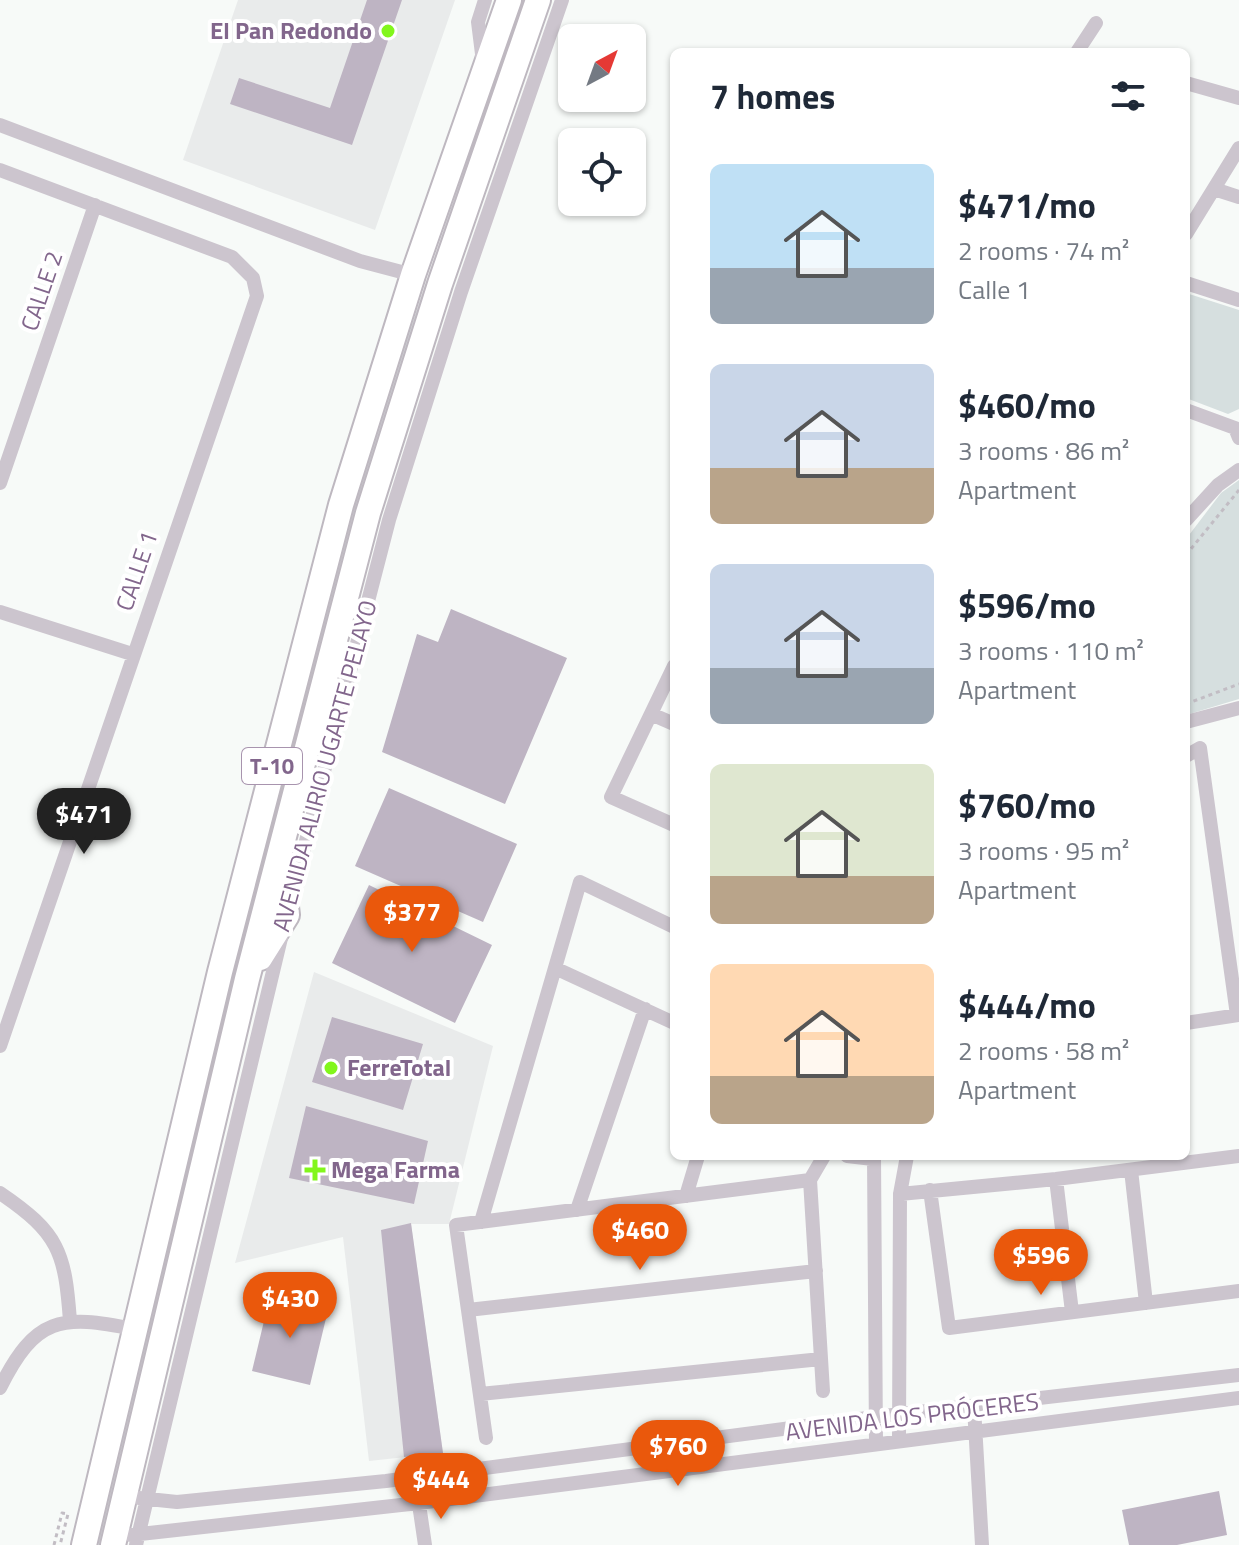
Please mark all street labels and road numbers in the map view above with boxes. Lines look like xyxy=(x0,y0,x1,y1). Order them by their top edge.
street label: CALLE 2 xyxy=(11,246,71,335)
street label: CALLE 1 xyxy=(106,526,166,615)
street label: AVENIDA ALIRIO UGARTE PELAYO xyxy=(262,596,386,935)
road number: T-10 xyxy=(242,748,302,784)
street label: AVENIDA LOS PRÓCERES xyxy=(783,1383,1041,1449)

